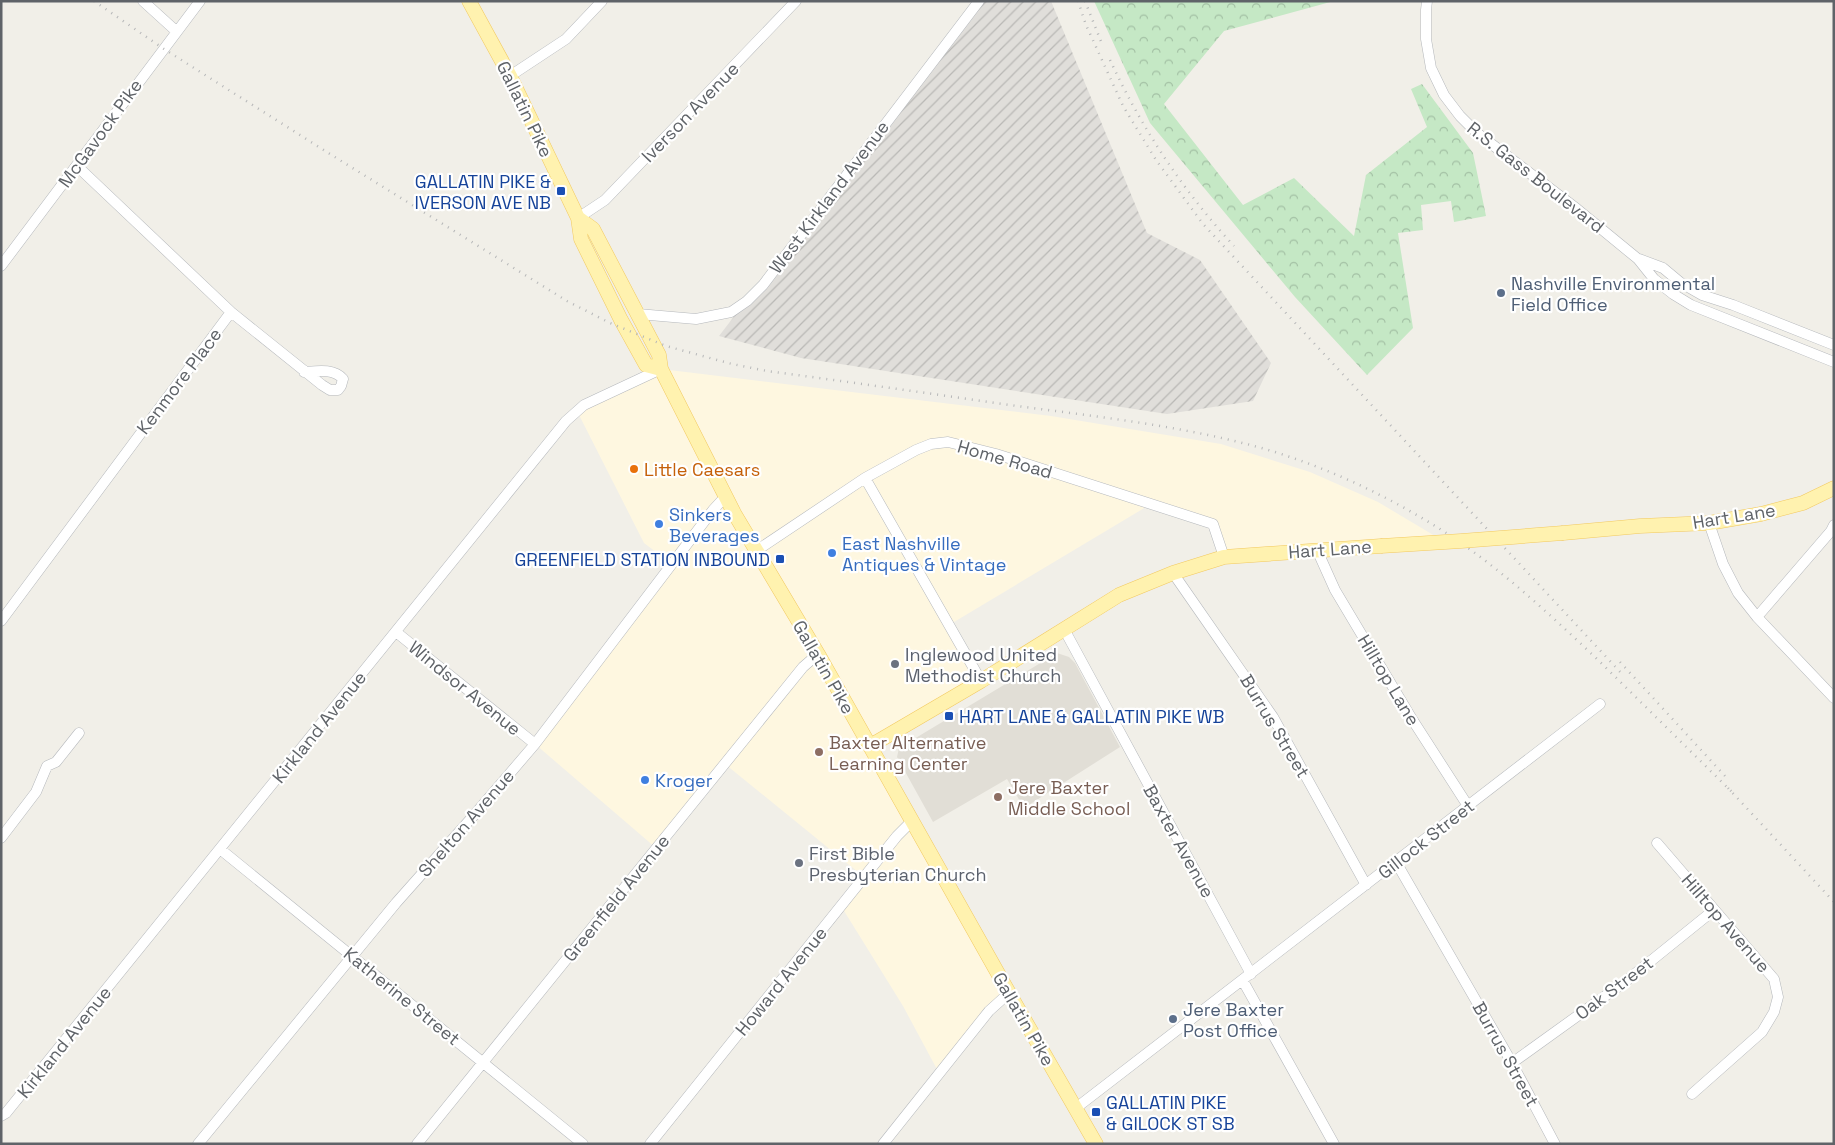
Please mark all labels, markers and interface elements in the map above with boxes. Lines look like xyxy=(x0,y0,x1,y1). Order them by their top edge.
street label: Gallatin Pike xyxy=(492,57,558,161)
street label: Iverson Avenue xyxy=(636,57,744,167)
street label: McGavock Pike xyxy=(53,74,147,192)
street label: West Kirkland Avenue xyxy=(764,116,894,278)
street label: R.S. Gass Boulevard xyxy=(1463,116,1609,238)
place label: GALLATIN PIKE & IVERSON AVE NB xyxy=(414,170,551,214)
marker: GALLATIN PIKE & IVERSON AVE NB xyxy=(555,185,567,197)
place label: Nashville Environmental Field Office xyxy=(1511,272,1715,316)
marker: Nashville Environmental Field Office xyxy=(1495,287,1507,299)
street label: Kenmore Place xyxy=(131,323,227,439)
street label: Home Road xyxy=(955,434,1055,484)
place label: Little Caesars xyxy=(644,458,760,481)
marker: Little Caesars xyxy=(628,463,640,475)
street label: Hart Lane xyxy=(1691,498,1777,534)
place label: Sinkers Beverages xyxy=(669,503,759,547)
marker: Sinkers Beverages xyxy=(653,518,665,530)
place label: East Nashville Antiques & Vintage xyxy=(842,532,1006,576)
street label: Hart Lane xyxy=(1287,535,1373,563)
marker: East Nashville Antiques & Vintage xyxy=(826,547,838,559)
place label: GREENFIELD STATION INBOUND xyxy=(514,548,770,571)
marker: GREENFIELD STATION INBOUND xyxy=(774,553,786,565)
street label: Gallatin Pike xyxy=(788,616,860,718)
street label: Hilltop Lane xyxy=(1353,630,1425,730)
street label: Windsor Avenue xyxy=(404,636,526,740)
place label: Inglewood United Methodist Church xyxy=(905,643,1061,687)
marker: Inglewood United Methodist Church xyxy=(889,658,901,670)
street label: Kirkland Avenue xyxy=(267,666,371,788)
street label: Burrus Street xyxy=(1235,670,1315,782)
place label: HART LANE & GALLATIN PIKE WB xyxy=(959,705,1224,728)
marker: HART LANE & GALLATIN PIKE WB xyxy=(943,710,955,722)
place label: Baxter Alternative Learning Center xyxy=(829,731,986,775)
marker: Baxter Alternative Learning Center xyxy=(813,746,825,758)
street label: Shelton Avenue xyxy=(413,764,519,882)
place label: Kroger xyxy=(655,769,713,792)
marker: Kroger xyxy=(639,774,651,786)
place label: Jere Baxter Middle School xyxy=(1008,776,1130,820)
street label: Baxter Avenue xyxy=(1138,780,1220,902)
marker: Jere Baxter Middle School xyxy=(992,791,1004,803)
street label: Gillock Street xyxy=(1373,794,1479,884)
street label: Greenfield Avenue xyxy=(558,830,674,966)
place label: First Bible Presbyterian Church xyxy=(809,842,987,886)
marker: First Bible Presbyterian Church xyxy=(793,857,805,869)
street label: Hilltop Avenue xyxy=(1677,869,1775,977)
street label: Howard Avenue xyxy=(730,922,832,1040)
street label: Katherine Street xyxy=(339,942,465,1050)
street label: Oak Street xyxy=(1570,951,1658,1025)
street label: Gallatin Pike xyxy=(988,968,1060,1070)
street label: Kirkland Avenue xyxy=(12,981,116,1103)
street label: Burrus Street xyxy=(1468,997,1544,1111)
place label: Jere Baxter Post Office xyxy=(1183,998,1284,1042)
marker: Jere Baxter Post Office xyxy=(1167,1013,1179,1025)
place label: GALLATIN PIKE & GILOCK ST SB xyxy=(1106,1091,1235,1135)
marker: GALLATIN PIKE & GILOCK ST SB xyxy=(1090,1106,1102,1118)

